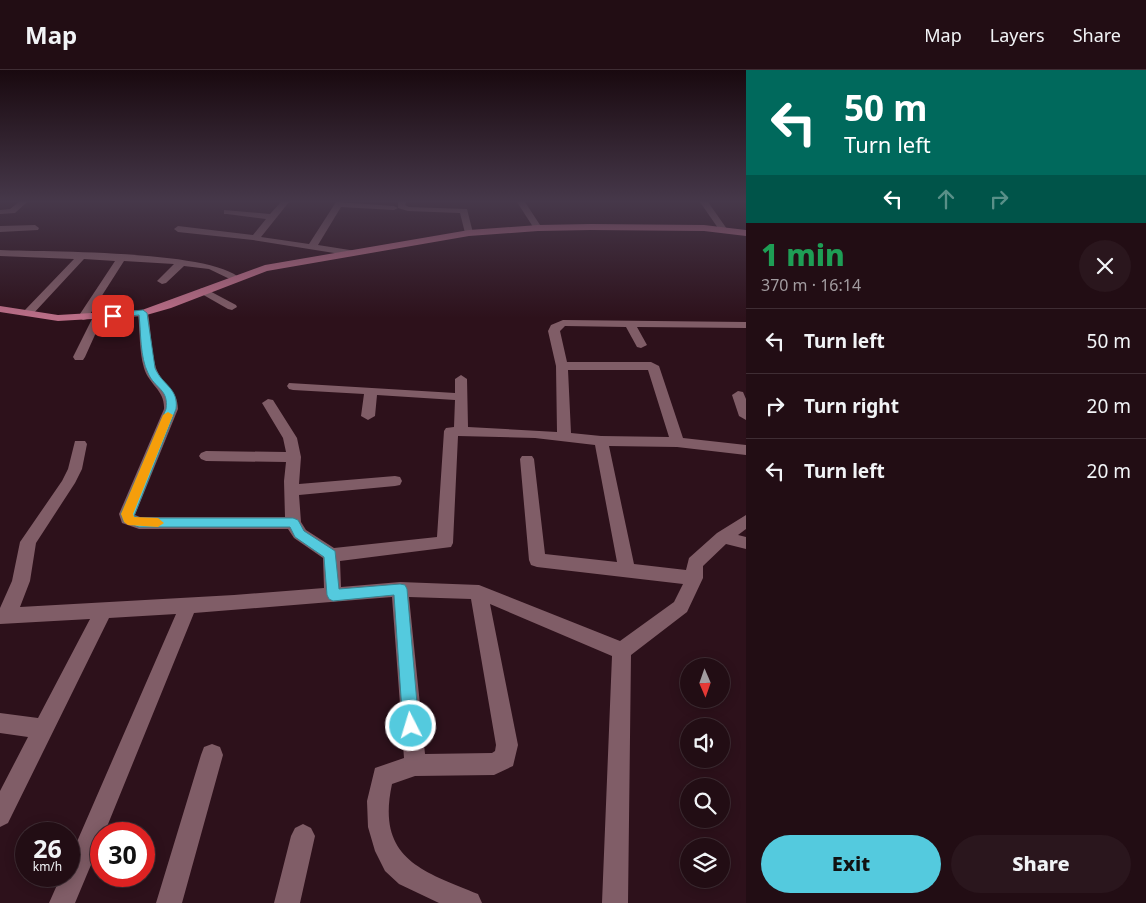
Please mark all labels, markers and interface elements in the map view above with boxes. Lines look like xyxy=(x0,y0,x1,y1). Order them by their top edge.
text: Map xyxy=(25,18,77,51)
text: Map xyxy=(924,23,962,47)
text: Layers xyxy=(990,23,1045,47)
text: Share xyxy=(1073,23,1121,47)
text: 50 m xyxy=(844,84,927,131)
icon: left xyxy=(761,90,826,155)
text: Turn left xyxy=(844,129,931,159)
icon: left xyxy=(879,185,907,213)
icon: ahead xyxy=(932,185,960,213)
icon: right xyxy=(985,185,1013,213)
text: 1 min xyxy=(761,234,845,275)
button: close xyxy=(1079,240,1131,292)
text: 370 m · 16:14 xyxy=(761,274,861,296)
pin xyxy=(92,295,134,337)
icon: arrive xyxy=(99,302,127,330)
icon: left xyxy=(761,327,789,355)
text: Turn left xyxy=(804,328,885,354)
text: 50 m xyxy=(1087,328,1131,354)
icon: right xyxy=(761,392,789,420)
text: Turn right xyxy=(804,393,899,419)
text: 20 m xyxy=(1087,393,1131,419)
icon: left xyxy=(761,457,789,485)
text: Turn left xyxy=(804,458,885,484)
text: 20 m xyxy=(1087,458,1131,484)
north arrow xyxy=(680,658,730,708)
map controls xyxy=(680,658,730,888)
position arrow xyxy=(384,699,436,751)
button: sound xyxy=(680,718,730,768)
button: search xyxy=(680,778,730,828)
speed limit sign: 30 xyxy=(90,822,155,887)
text: 26 xyxy=(33,831,62,865)
button: Exit xyxy=(761,835,941,893)
button: Share xyxy=(951,835,1131,893)
button: layers xyxy=(680,838,730,888)
text: km/h xyxy=(33,858,62,875)

